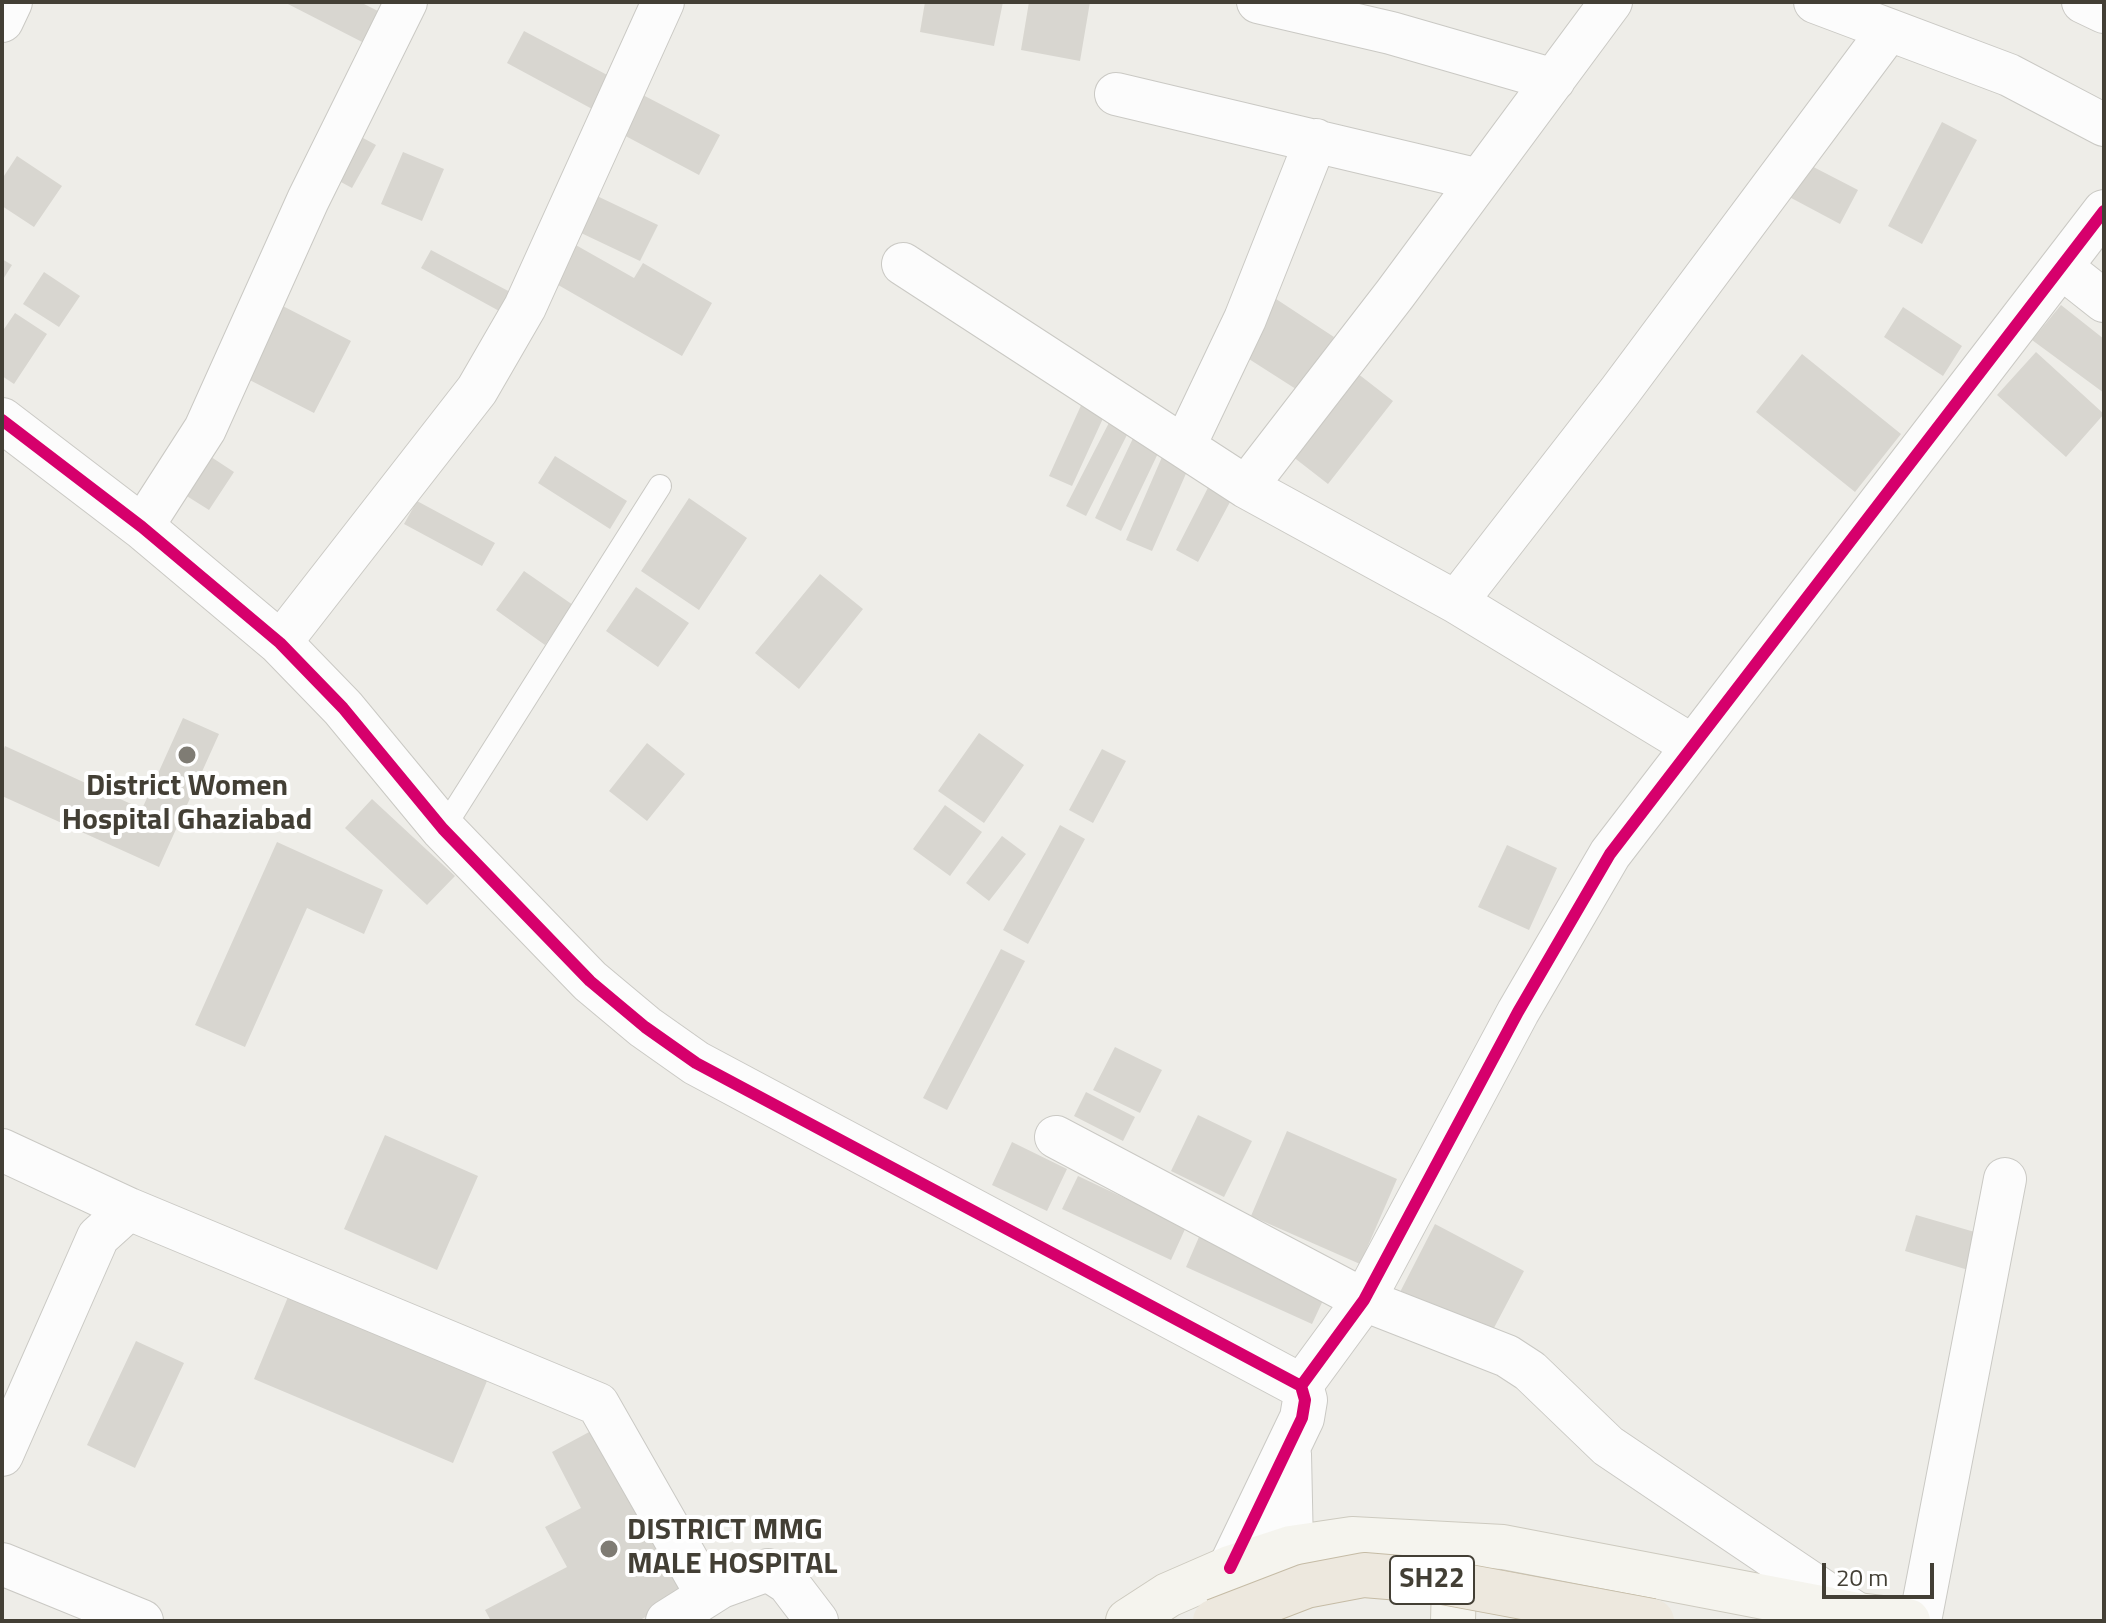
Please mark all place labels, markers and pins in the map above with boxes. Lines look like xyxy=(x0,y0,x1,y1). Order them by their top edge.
marker: District Women Hospital Ghaziabad xyxy=(176,744,198,766)
place label: District Women Hospital Ghaziabad xyxy=(62,770,312,840)
place label: DISTRICT MMG MALE HOSPITAL xyxy=(627,1514,838,1584)
marker: DISTRICT MMG MALE HOSPITAL xyxy=(598,1538,620,1560)

